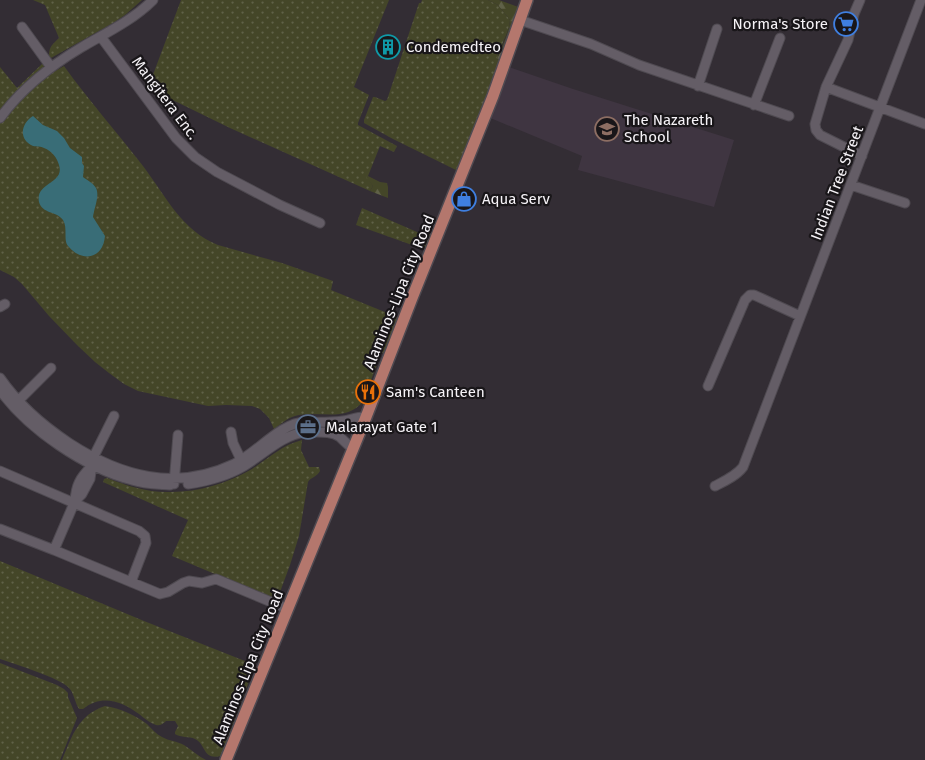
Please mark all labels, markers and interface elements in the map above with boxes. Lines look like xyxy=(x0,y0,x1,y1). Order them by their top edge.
supermarket icon: Norma's Store xyxy=(833,11,859,37)
place label: Norma's Store xyxy=(733,15,828,33)
building icon: Condemedteo xyxy=(375,34,401,60)
place label: Condemedteo xyxy=(406,38,501,56)
street label: Mangitera Enc. xyxy=(128,53,202,143)
place label: The Nazareth School xyxy=(624,111,713,146)
school or university icon: The Nazareth School xyxy=(594,116,620,142)
street label: Indian Tree Street xyxy=(807,123,867,243)
shop icon: Aqua Serv xyxy=(451,186,477,212)
place label: Aqua Serv xyxy=(482,190,551,208)
street label: Alaminos-Lipa City Road xyxy=(360,212,438,372)
restaurant icon: Sam's Canteen xyxy=(355,379,381,405)
place label: Sam's Canteen xyxy=(386,383,485,401)
office icon: Malarayat Gate 1 xyxy=(295,414,321,440)
place label: Malarayat Gate 1 xyxy=(326,418,438,436)
street label: Alaminos-Lipa City Road xyxy=(209,587,287,747)

